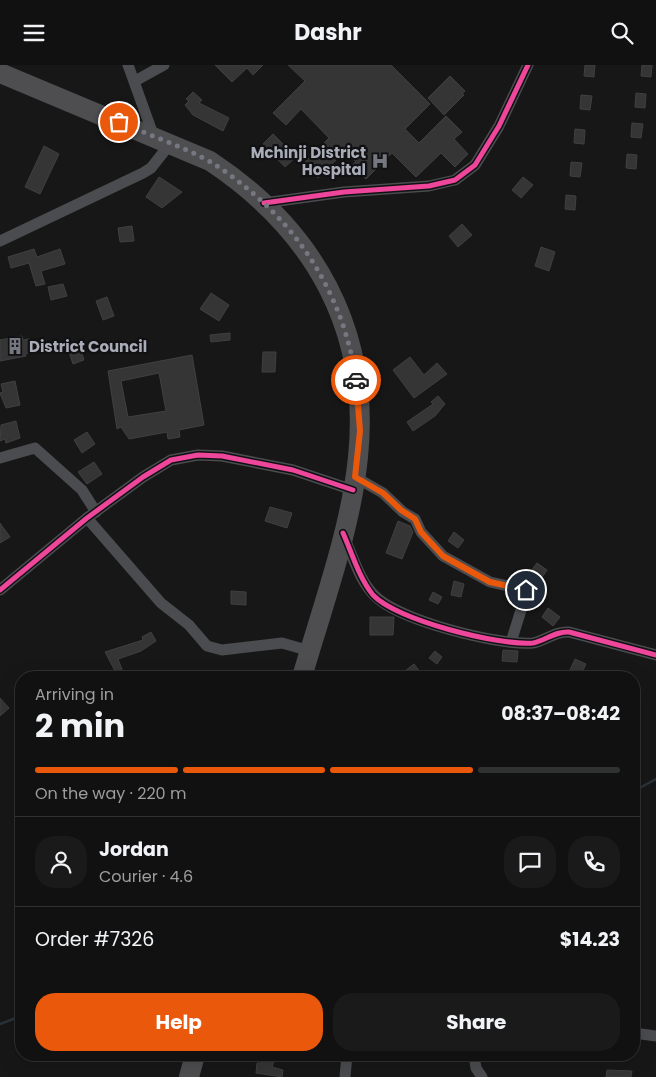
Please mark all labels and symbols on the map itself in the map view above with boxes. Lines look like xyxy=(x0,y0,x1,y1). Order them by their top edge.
pin xyxy=(98,101,140,143)
place label: Mchinji District Hospital xyxy=(251,142,366,180)
hospital icon: Mchinji District Hospital xyxy=(370,151,390,171)
building icon: District Council xyxy=(5,336,25,356)
place label: District Council xyxy=(29,336,147,357)
courier xyxy=(331,355,381,405)
pin xyxy=(505,569,547,611)

